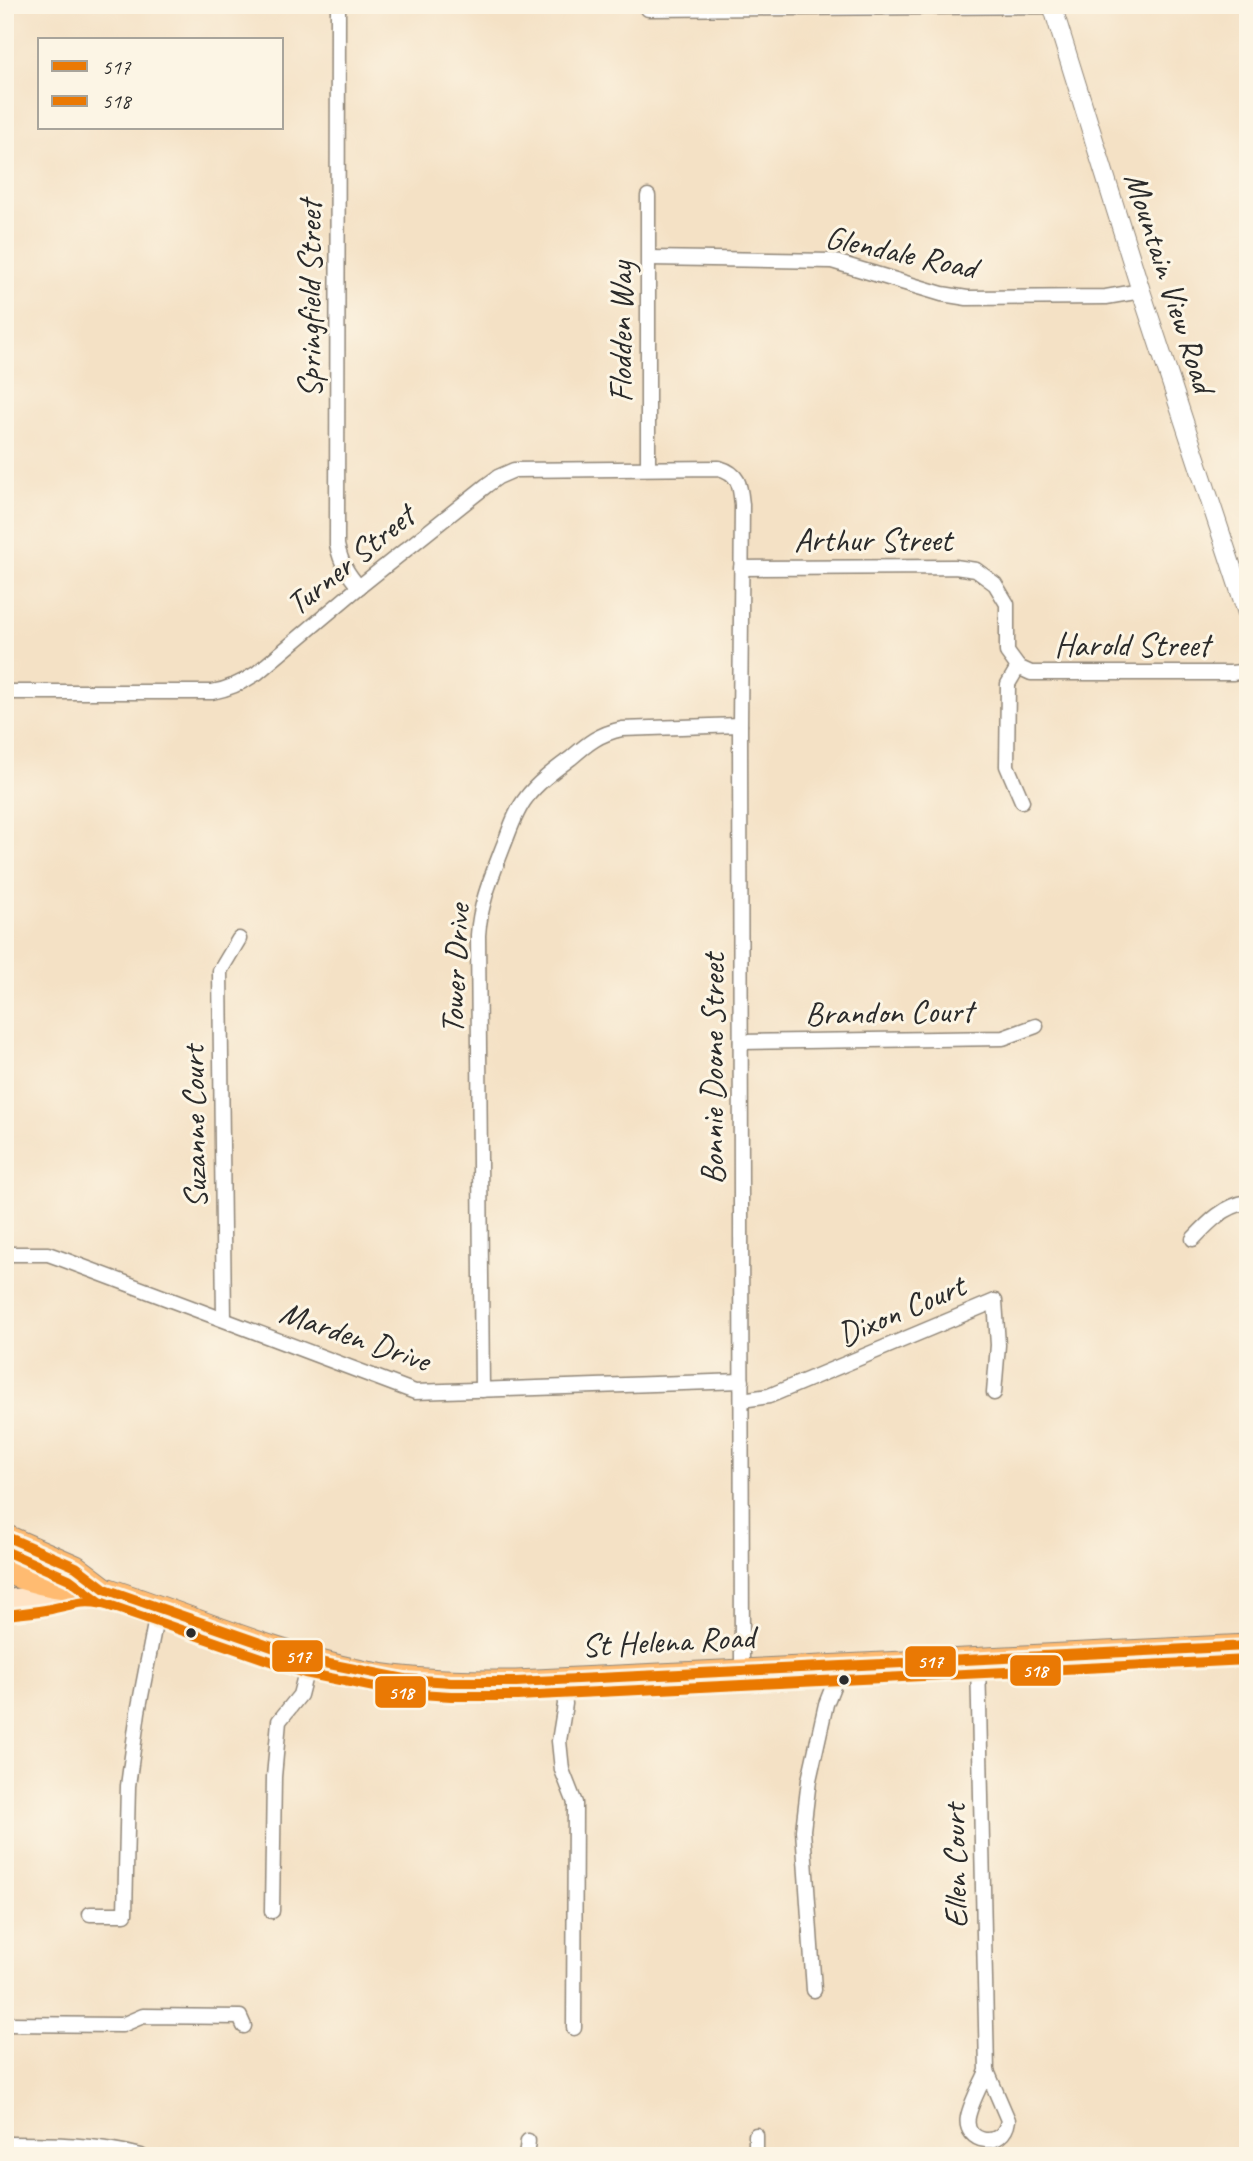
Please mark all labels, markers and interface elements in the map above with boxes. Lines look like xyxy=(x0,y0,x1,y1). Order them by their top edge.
legend xyxy=(38,38,284,130)
text: 517 xyxy=(102,54,132,80)
text: 518 xyxy=(102,88,133,114)
street label: Mountain View Road xyxy=(1115,167,1227,402)
street label: Springfield Street xyxy=(289,196,331,398)
street label: Glendale Road xyxy=(822,216,985,290)
street label: Flodden Way xyxy=(600,259,642,402)
street label: Turner Street xyxy=(277,493,426,625)
street label: Arthur Street xyxy=(794,519,955,561)
street label: Harold Street xyxy=(1055,624,1214,666)
street label: Tower Drive xyxy=(431,901,479,1035)
street label: Bonnie Doone Street xyxy=(692,950,734,1184)
street label: Brandon Court xyxy=(805,989,977,1034)
street label: Suzanne Court xyxy=(172,1042,216,1209)
street label: Dixon Court xyxy=(831,1263,974,1356)
street label: Marden Drive xyxy=(275,1291,438,1382)
street label: St Helena Road xyxy=(581,1615,760,1666)
unlabelled marker xyxy=(184,1626,198,1640)
line badge: 517 xyxy=(271,1639,324,1673)
text: 517 xyxy=(285,1645,313,1669)
line badge: 517 xyxy=(904,1645,957,1678)
text: 517 xyxy=(917,1650,945,1674)
line badge: 518 xyxy=(1009,1654,1062,1687)
text: 518 xyxy=(1022,1659,1050,1683)
unlabelled marker xyxy=(837,1673,851,1687)
line badge: 518 xyxy=(374,1675,427,1709)
text: 518 xyxy=(388,1681,416,1705)
street label: Ellen Court xyxy=(933,1800,977,1929)

